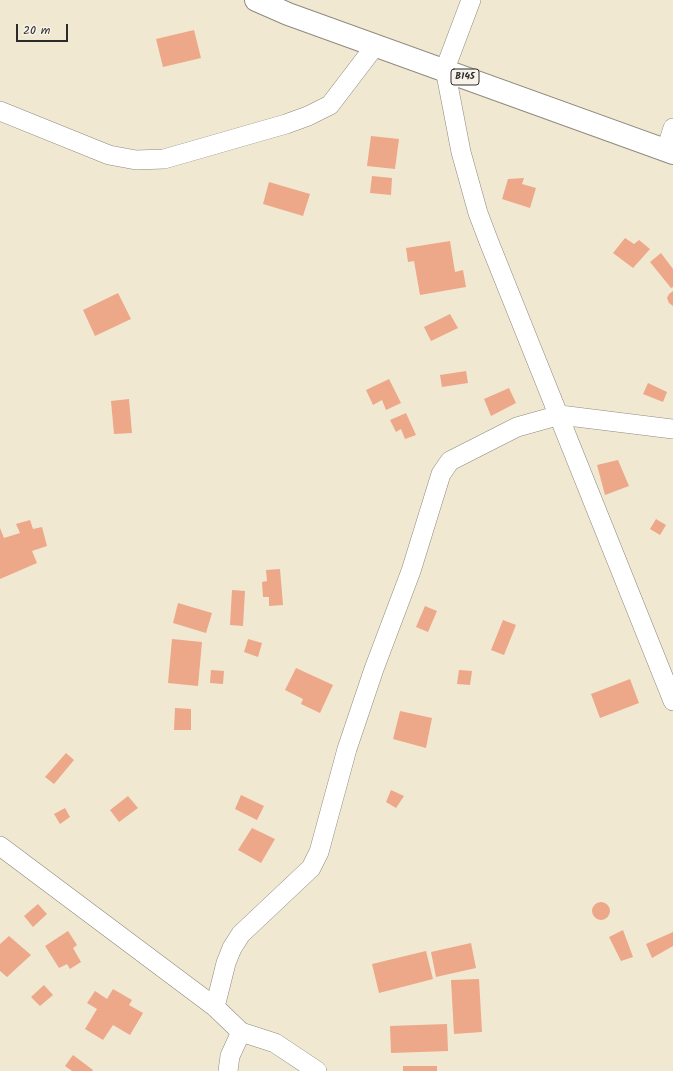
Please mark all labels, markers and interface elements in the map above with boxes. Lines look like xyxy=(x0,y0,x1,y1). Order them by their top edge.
scale bar xyxy=(18,16,70,42)
text: 20 m xyxy=(23,21,50,40)
road number: B145 xyxy=(451,69,479,85)

